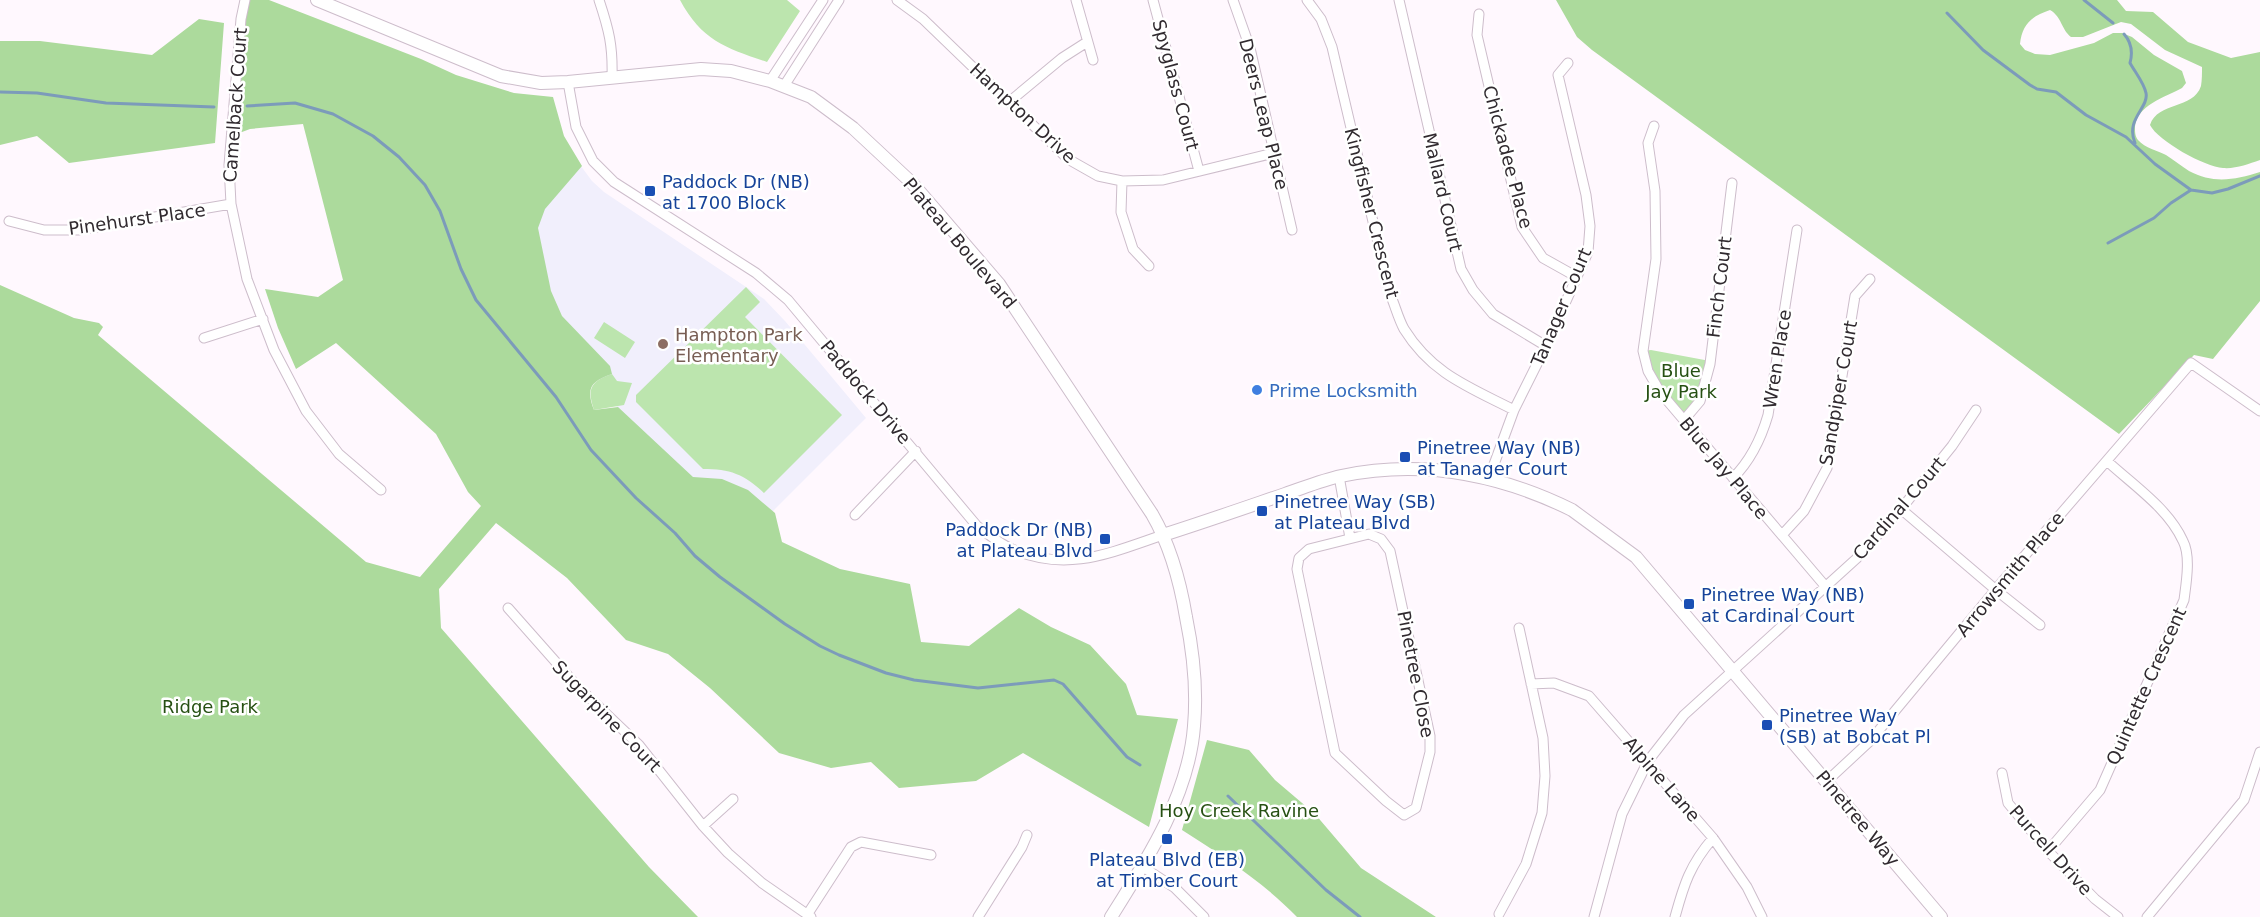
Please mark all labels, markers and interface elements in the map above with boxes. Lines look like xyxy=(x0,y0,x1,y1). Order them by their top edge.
street label: Spyglass Court xyxy=(1148,17,1204,153)
street label: Camelback Court xyxy=(219,27,251,183)
street label: Deers Leap Place xyxy=(1235,36,1293,192)
street label: Hampton Drive xyxy=(966,59,1080,167)
street label: Chickadee Place xyxy=(1479,83,1537,231)
street label: Kingfisher Crescent xyxy=(1341,125,1403,301)
street label: Mallard Court xyxy=(1419,131,1467,253)
place label: Paddock Dr (NB) at 1700 Block xyxy=(662,171,810,213)
street label: Plateau Boulevard xyxy=(899,173,1021,313)
marker: Paddock Dr (NB) at 1700 Block xyxy=(643,184,657,198)
street label: Pinehurst Place xyxy=(67,199,207,239)
street label: Finch Court xyxy=(1702,235,1736,339)
street label: Tanager Court xyxy=(1526,245,1595,370)
street label: Wren Place xyxy=(1759,308,1795,410)
street label: Sandpiper Court xyxy=(1815,319,1861,467)
place label: Hampton Park Elementary xyxy=(675,324,803,366)
street label: Paddock Drive xyxy=(817,336,915,448)
marker: Hampton Park Elementary xyxy=(656,337,670,351)
park label: Blue Jay Park xyxy=(1644,360,1717,402)
place label: Prime Locksmith xyxy=(1269,380,1418,401)
marker: Prime Locksmith xyxy=(1250,383,1264,397)
street label: Blue Jay Place xyxy=(1675,413,1773,523)
place label: Pinetree Way (NB) at Tanager Court xyxy=(1417,437,1581,479)
marker: Pinetree Way (NB) at Tanager Court xyxy=(1398,450,1412,464)
street label: Cardinal Court xyxy=(1849,452,1949,564)
place label: Pinetree Way (SB) at Plateau Blvd xyxy=(1274,491,1436,533)
marker: Pinetree Way (SB) at Plateau Blvd xyxy=(1255,504,1269,518)
street label: Arrowsmith Place xyxy=(1952,507,2068,641)
place label: Paddock Dr (NB) at Plateau Blvd xyxy=(945,519,1093,561)
marker: Paddock Dr (NB) at Plateau Blvd xyxy=(1098,532,1112,546)
place label: Pinetree Way (NB) at Cardinal Court xyxy=(1701,584,1865,626)
marker: Pinetree Way (NB) at Cardinal Court xyxy=(1682,597,1696,611)
street label: Quintette Crescent xyxy=(2102,604,2190,768)
street label: Pinetree Close xyxy=(1393,609,1439,739)
street label: Sugarpine Court xyxy=(548,656,666,776)
park label: Ridge Park xyxy=(162,696,259,717)
place label: Pinetree Way (SB) at Bobcat Pl xyxy=(1779,705,1931,747)
marker: Pinetree Way (SB) at Bobcat Pl xyxy=(1760,718,1774,732)
street label: Alpine Lane xyxy=(1619,732,1705,826)
street label: Pinetree Way xyxy=(1812,766,1904,870)
park label: Hoy Creek Ravine xyxy=(1159,800,1319,821)
street label: Purcell Drive xyxy=(2005,801,2097,899)
marker: Plateau Blvd (EB) at Timber Court xyxy=(1160,832,1174,846)
place label: Plateau Blvd (EB) at Timber Court xyxy=(1089,849,1245,891)

